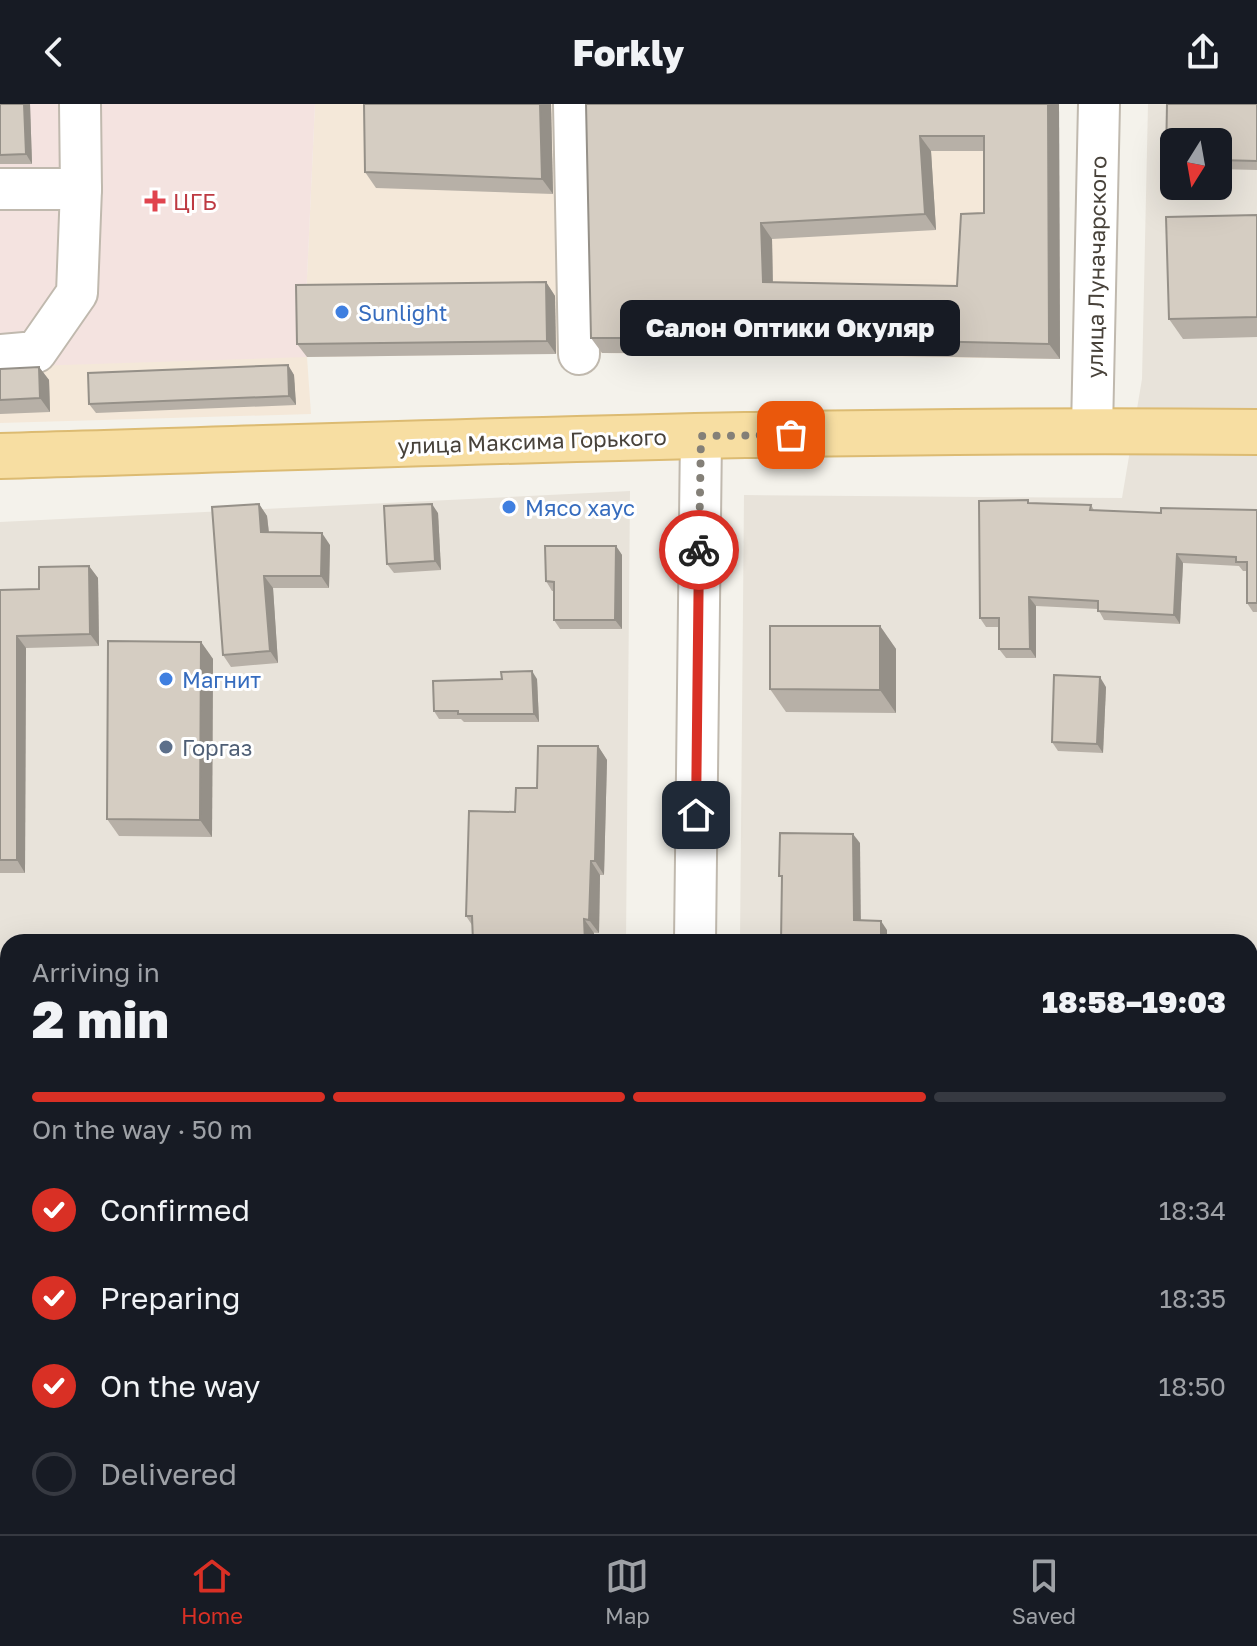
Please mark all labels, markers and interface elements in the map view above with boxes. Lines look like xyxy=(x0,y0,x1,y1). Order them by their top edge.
icon: back xyxy=(32,30,76,74)
icon: share xyxy=(1181,30,1225,74)
text: Forkly xyxy=(573,31,684,74)
north arrow xyxy=(1160,128,1232,200)
map controls xyxy=(1160,128,1232,200)
street label: улица Луначарского xyxy=(1081,156,1111,378)
place label: ЦГБ xyxy=(173,188,217,215)
marker: ЦГБ xyxy=(144,190,166,212)
place label: Sunlight xyxy=(358,299,448,326)
callout: Салон Оптики Окуляр xyxy=(621,299,961,355)
marker: Sunlight xyxy=(333,303,351,321)
text: Салон Оптики Окуляр xyxy=(646,312,934,343)
pin xyxy=(757,401,825,469)
icon: bag xyxy=(769,413,813,457)
street label: улица Максима Горького xyxy=(397,423,667,459)
place label: Мясо хаус xyxy=(525,494,635,521)
marker: Мясо хаус xyxy=(500,498,518,516)
courier xyxy=(659,510,739,590)
icon: bike xyxy=(677,528,721,572)
place label: Магнит xyxy=(182,666,261,693)
marker: Магнит xyxy=(157,670,175,688)
place label: Горгаз xyxy=(182,734,252,761)
marker: Горгаз xyxy=(157,738,175,756)
pin xyxy=(662,781,730,849)
icon: home xyxy=(674,793,718,837)
text: Arriving in xyxy=(32,957,160,988)
text: 18:58–19:03 xyxy=(1042,984,1226,1020)
text: 2 min xyxy=(32,987,169,1049)
text: On the way · 50 m xyxy=(32,1114,252,1145)
icon: check xyxy=(32,1188,76,1232)
text: Confirmed xyxy=(100,1192,250,1228)
text: 18:34 xyxy=(1159,1195,1226,1226)
icon: check xyxy=(32,1276,76,1320)
text: Preparing xyxy=(100,1280,241,1316)
text: 18:35 xyxy=(1159,1283,1226,1314)
icon: check xyxy=(32,1364,76,1408)
text: On the way xyxy=(100,1368,260,1404)
text: 18:50 xyxy=(1159,1371,1226,1402)
text: Delivered xyxy=(100,1456,237,1492)
tab: Home xyxy=(181,1554,243,1629)
tab: Map xyxy=(605,1554,650,1629)
tab: Saved xyxy=(1012,1554,1076,1629)

